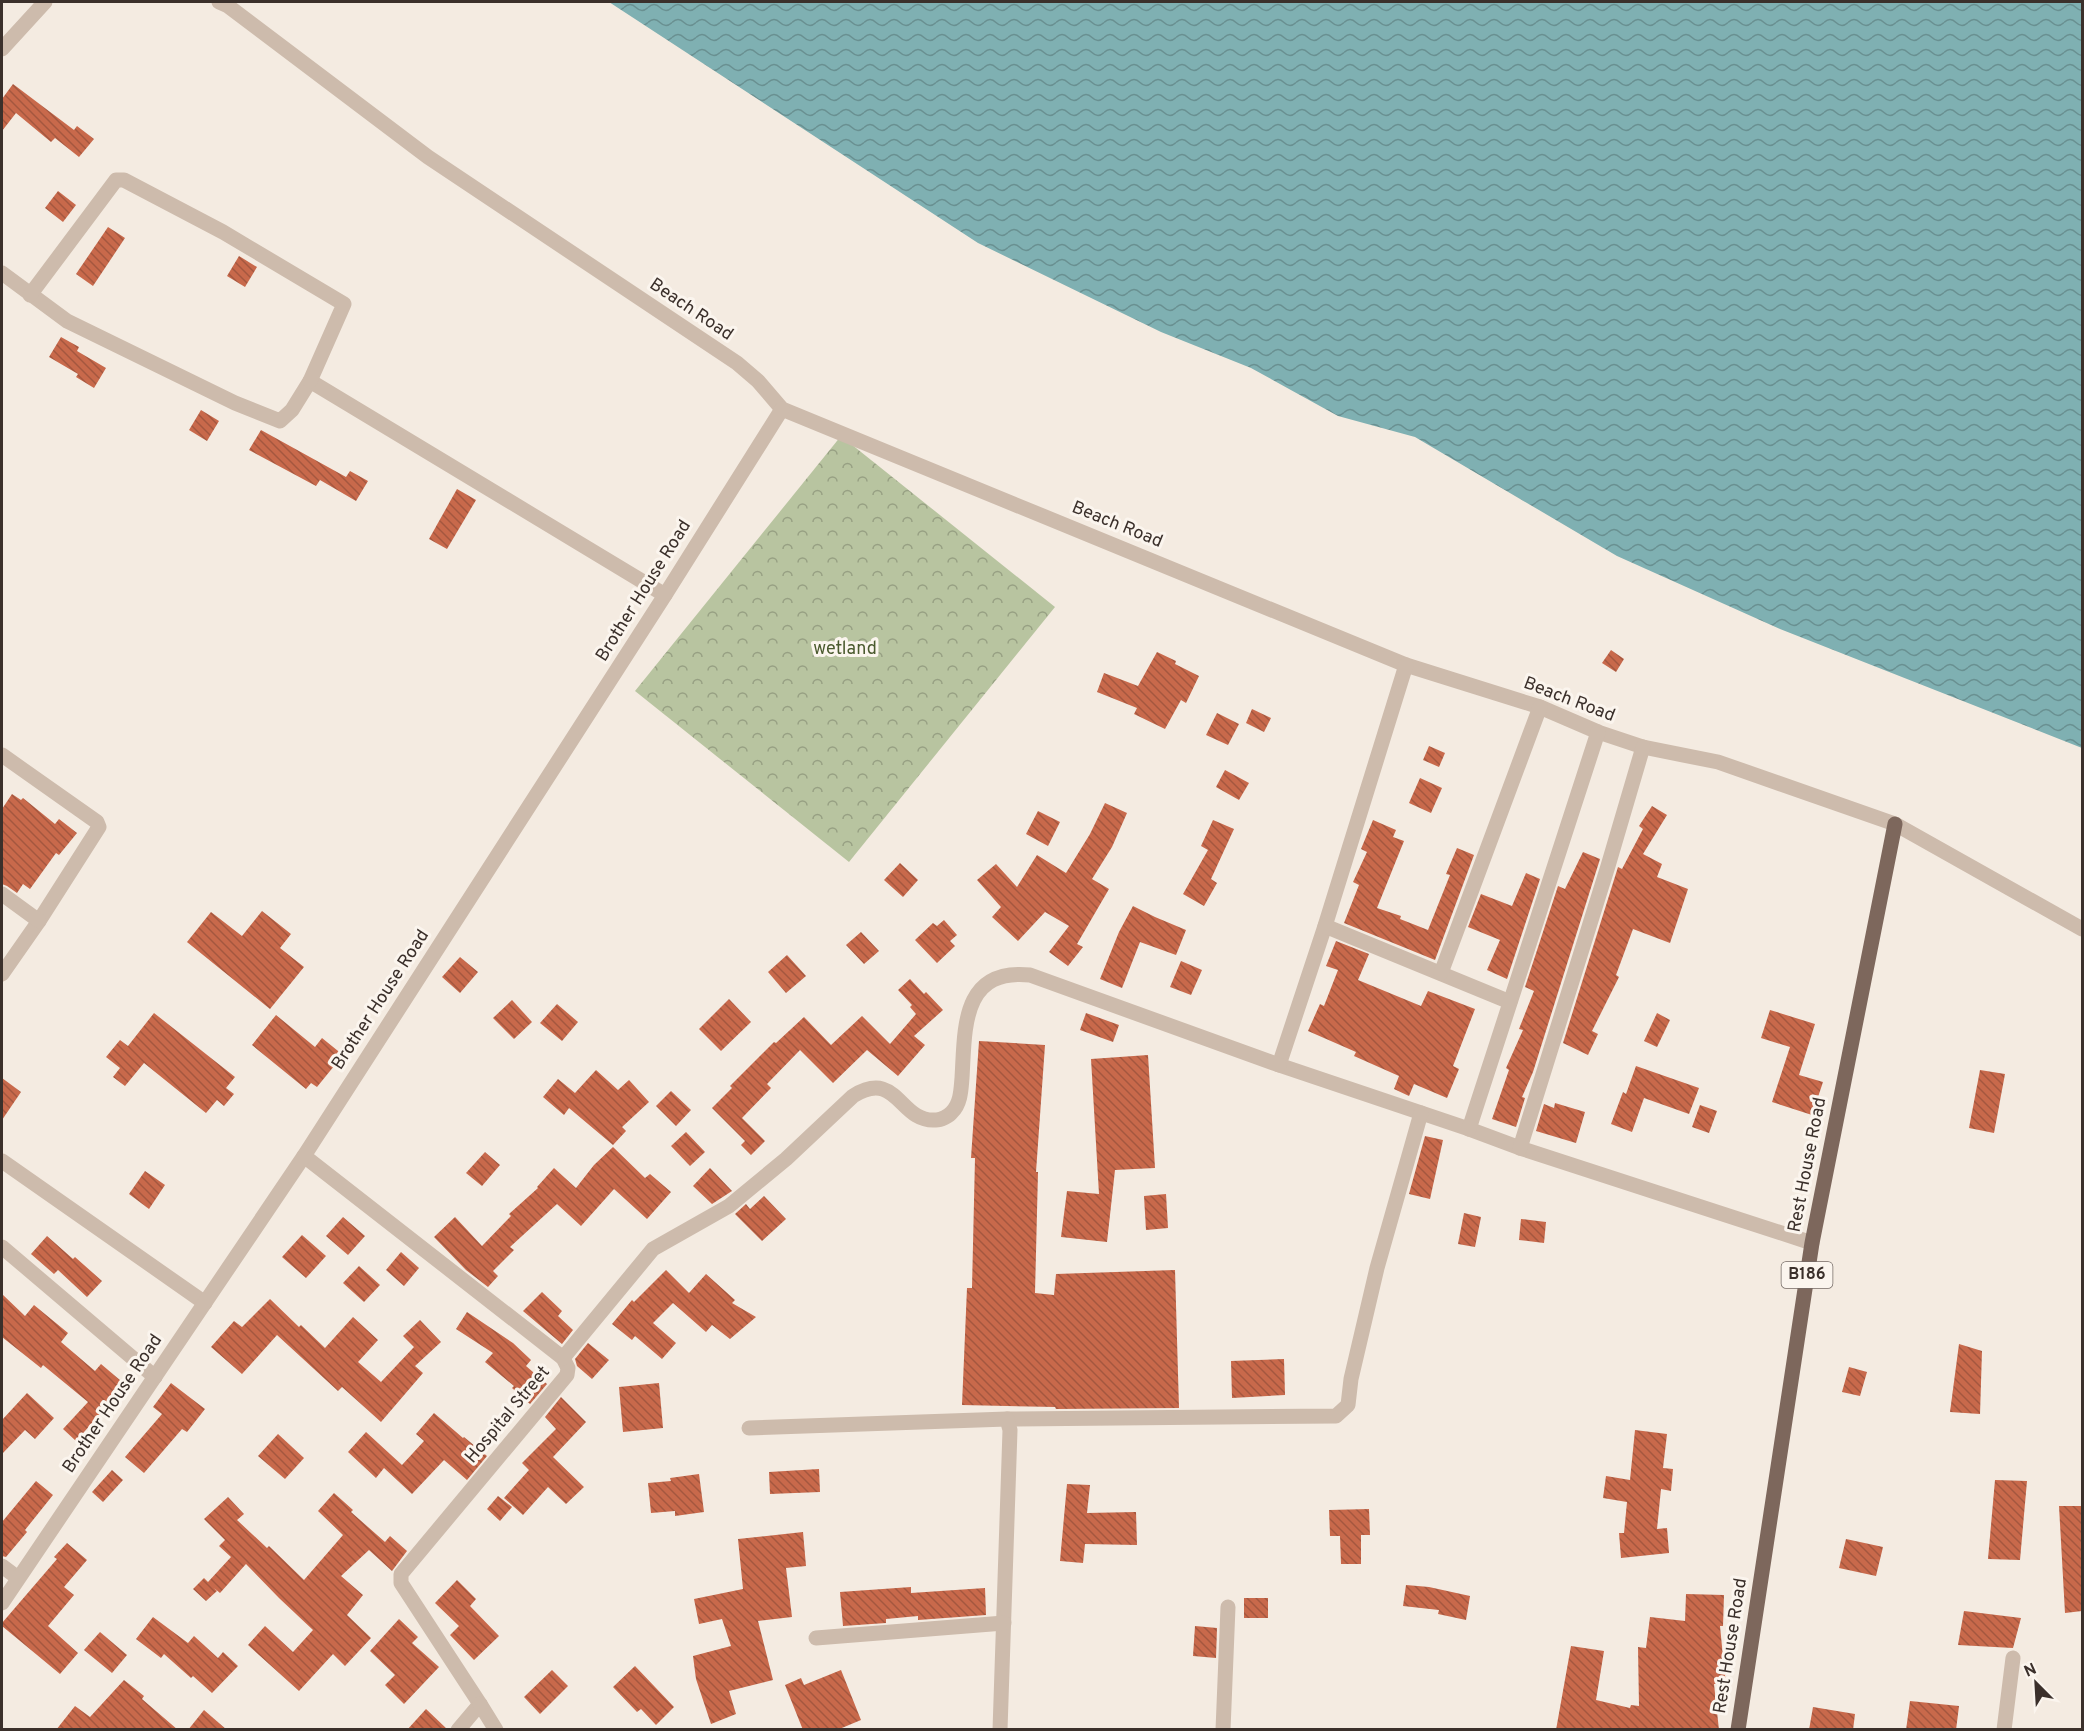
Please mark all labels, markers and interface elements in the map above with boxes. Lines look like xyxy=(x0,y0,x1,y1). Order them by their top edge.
street label: Beach Road xyxy=(645,274,737,346)
street label: Beach Road xyxy=(1068,496,1166,554)
street label: Brother House Road xyxy=(591,516,697,666)
park label: wetland xyxy=(813,638,877,661)
street label: Beach Road xyxy=(1520,672,1618,728)
street label: Brother House Road xyxy=(327,925,435,1075)
street label: Rest House Road xyxy=(1784,1096,1832,1234)
road number: B186 xyxy=(1782,1262,1832,1288)
street label: Brother House Road xyxy=(58,1330,168,1478)
street label: Hospital Street xyxy=(461,1362,555,1468)
street label: Rest House Road xyxy=(1709,1577,1753,1715)
north arrow xyxy=(2006,1653,2066,1713)
text: N xyxy=(2021,1660,2040,1683)

